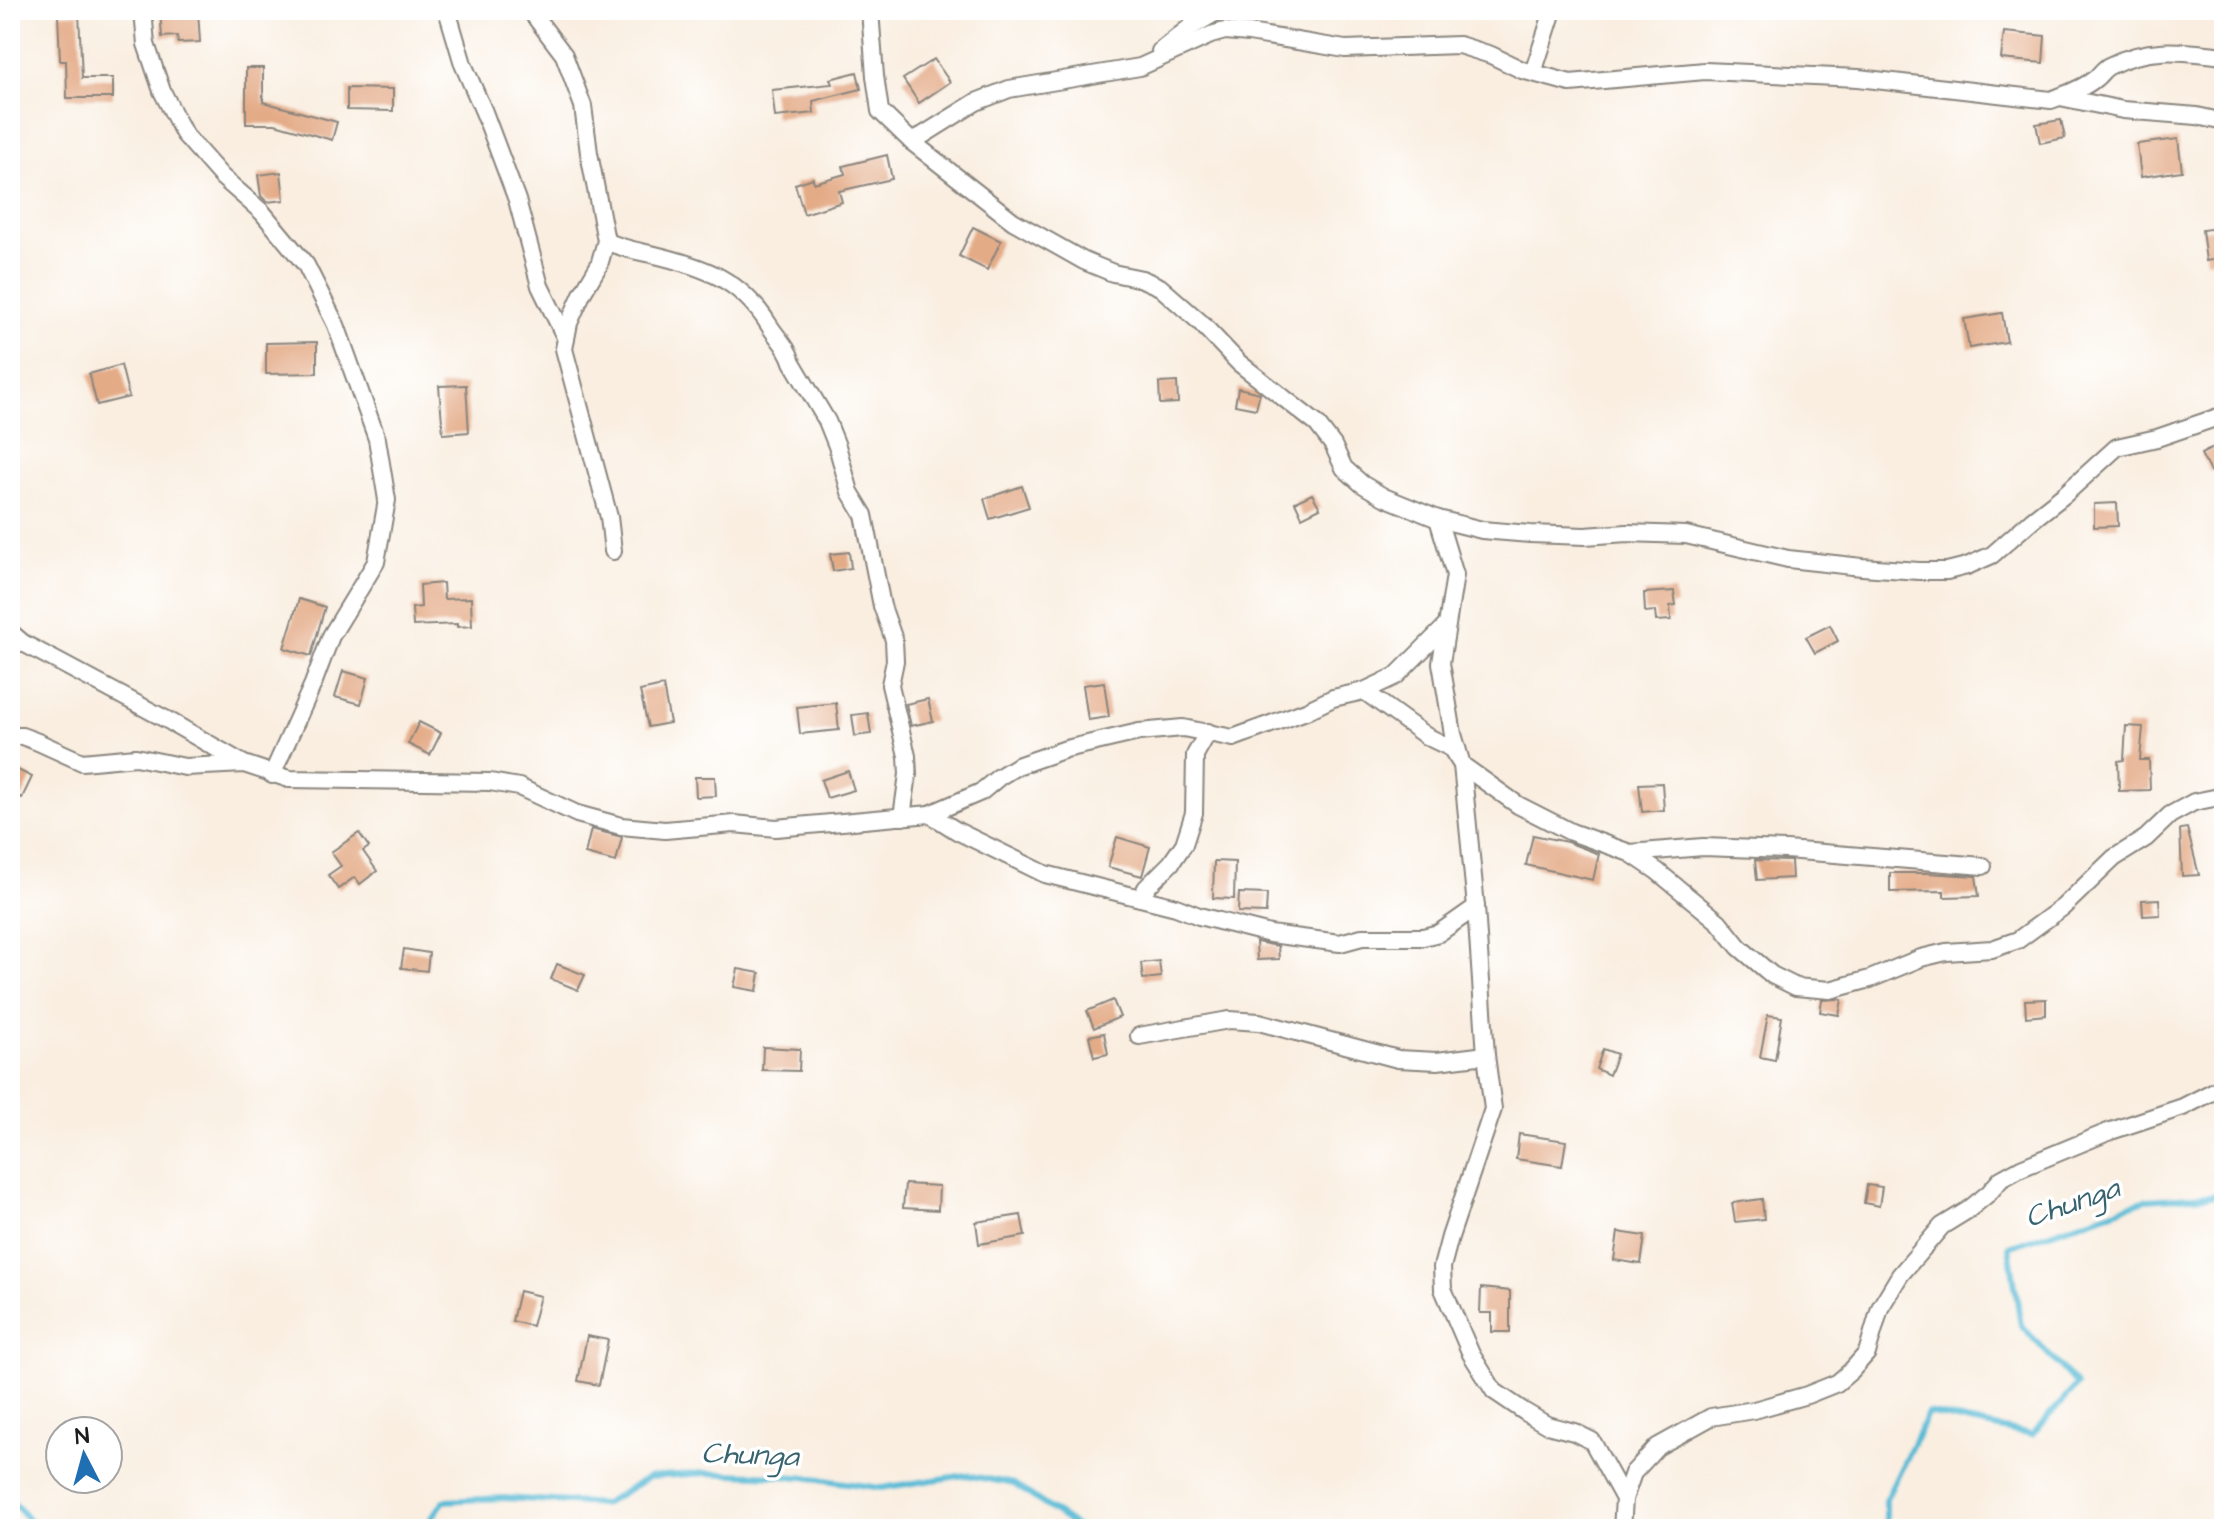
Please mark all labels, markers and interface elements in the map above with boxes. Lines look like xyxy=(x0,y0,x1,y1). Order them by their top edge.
water label: Chunga xyxy=(2020,1167,2127,1240)
north arrow xyxy=(44,1415,124,1495)
text: N xyxy=(74,1420,91,1453)
water label: Chunga xyxy=(701,1432,801,1479)

